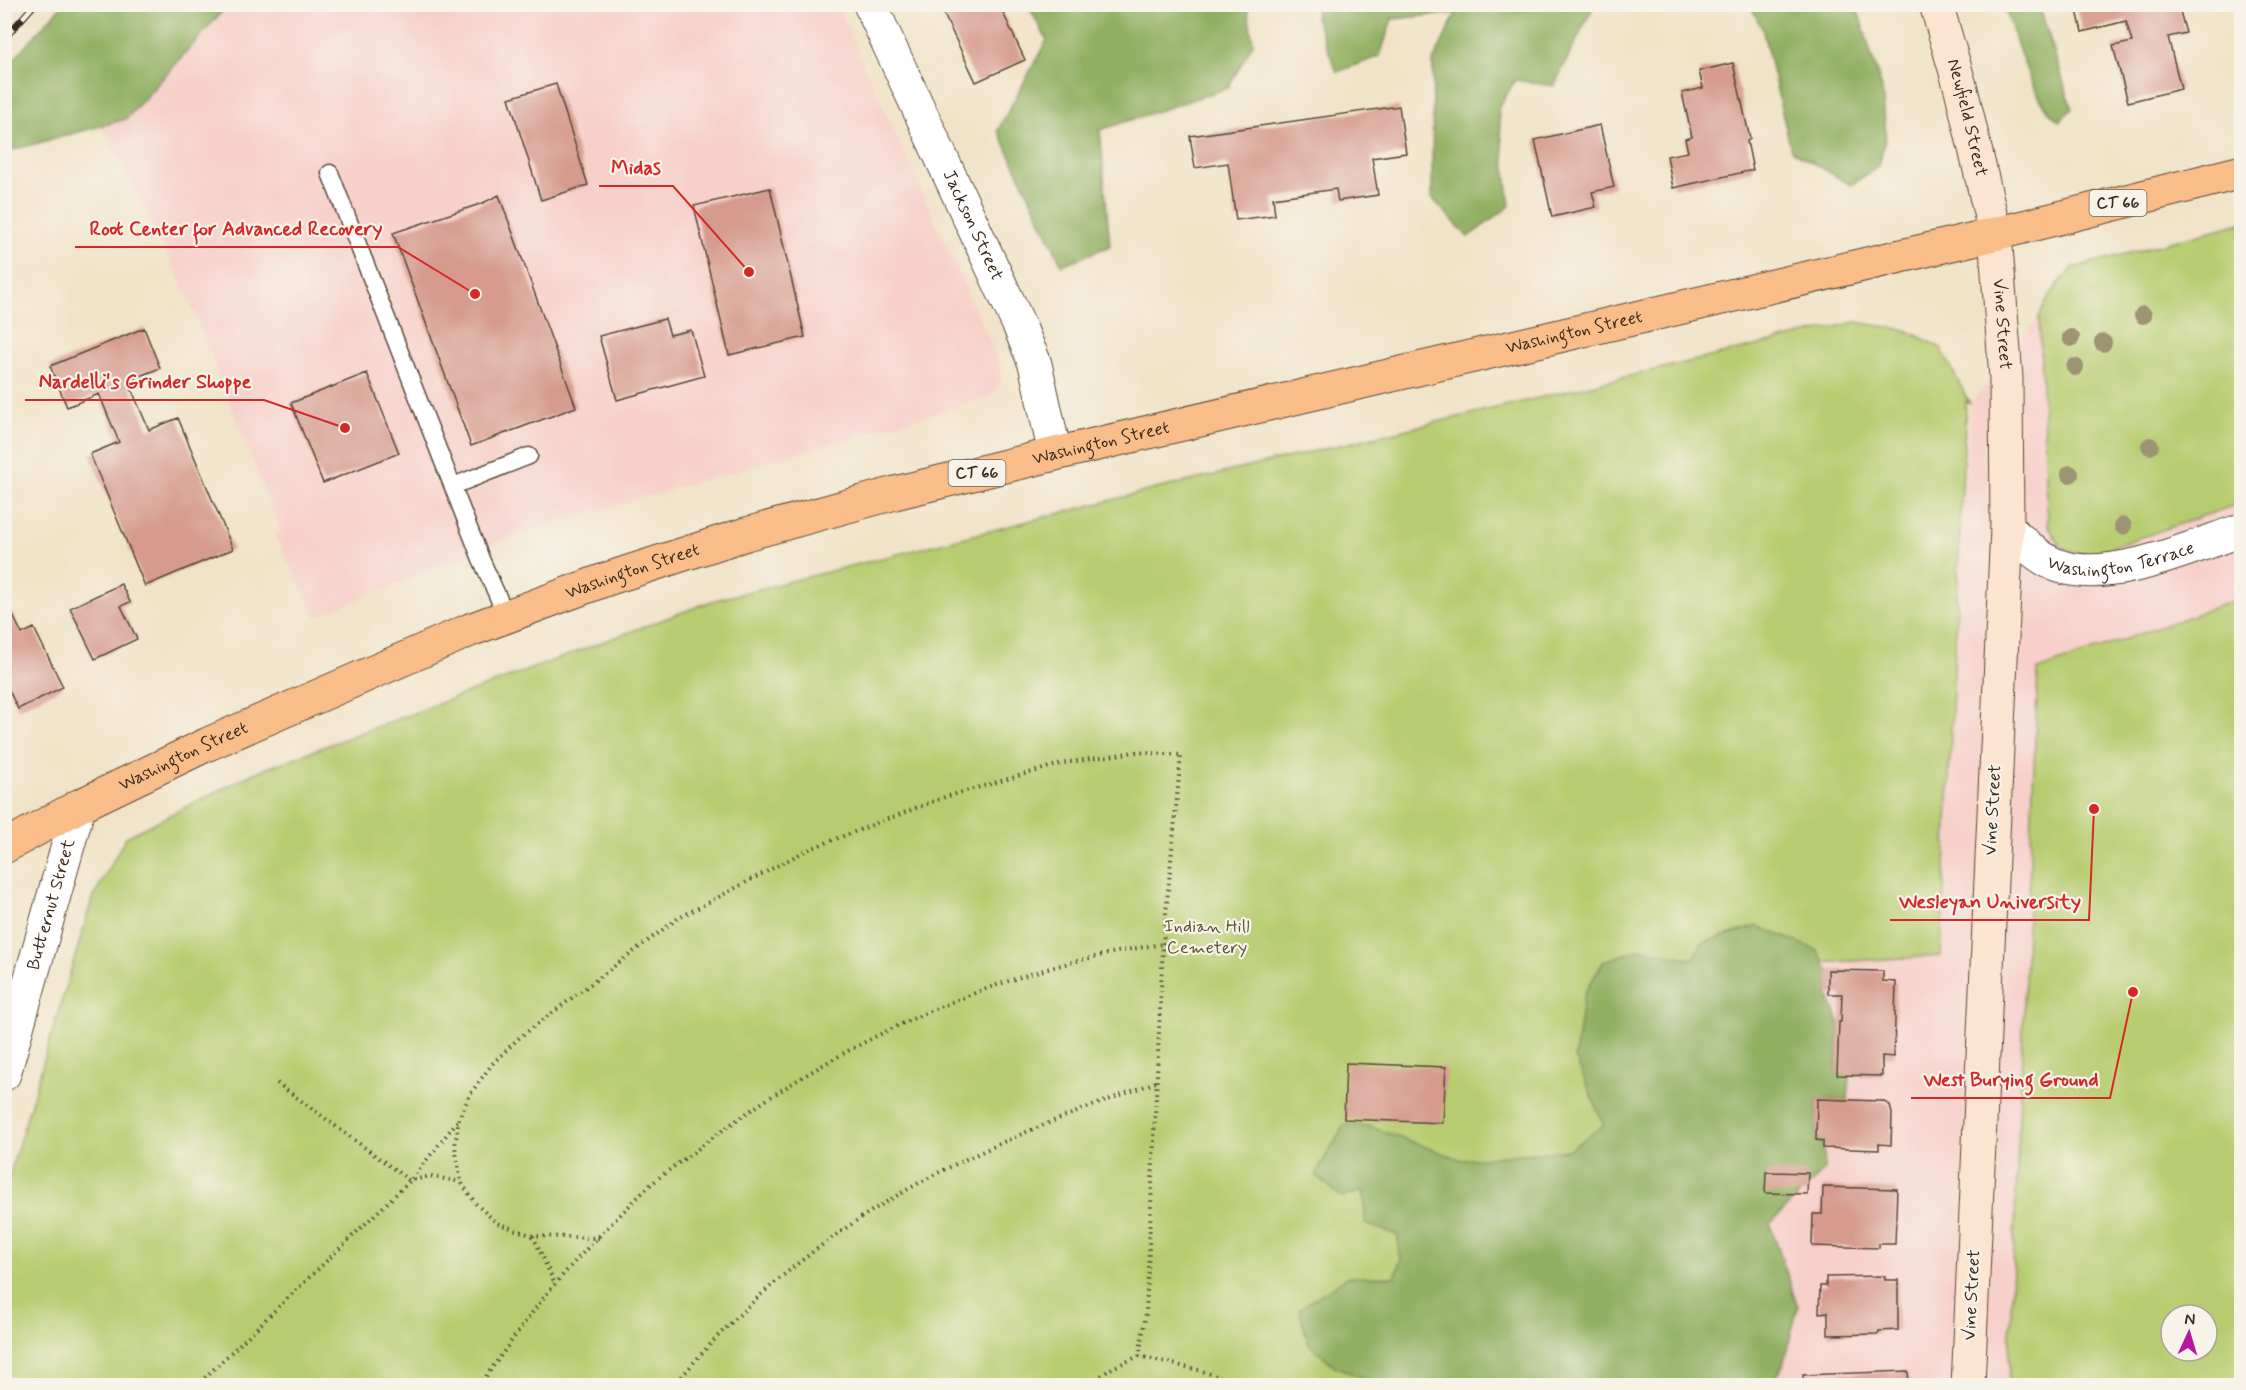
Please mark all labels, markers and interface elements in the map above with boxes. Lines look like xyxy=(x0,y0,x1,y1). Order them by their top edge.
street label: Newfield Street xyxy=(1941,56,1993,179)
callout: Midas xyxy=(599,148,673,186)
text: Midas xyxy=(611,155,661,182)
street label: Jackson Street xyxy=(937,166,1009,285)
road number: CT 66 xyxy=(2090,190,2146,216)
callout: Root Center for Advanced Recovery xyxy=(75,209,398,247)
text: Root Center for Advanced Recovery xyxy=(90,216,382,245)
street label: Vine Street xyxy=(1986,278,2017,371)
street label: Washington Street xyxy=(1503,305,1645,360)
callout: Nardelli's Grinder Shoppe xyxy=(25,362,264,400)
text: Nardelli's Grinder Shoppe xyxy=(39,369,251,396)
street label: Washington Street xyxy=(1030,416,1172,471)
road number: CT 66 xyxy=(948,460,1006,486)
street label: Washington Terrace xyxy=(2043,536,2198,585)
street label: Washington Street xyxy=(562,538,703,605)
street label: Washington Street xyxy=(115,716,252,797)
street label: Vine Street xyxy=(1979,764,2007,856)
street label: Butternut Street xyxy=(22,836,81,973)
callout: Wesleyan University xyxy=(1890,882,2089,920)
text: Wesleyan University xyxy=(1898,889,2081,916)
park label: Indian Hill Cemetery xyxy=(1164,915,1250,960)
callout: West Burying Ground xyxy=(1911,1060,2110,1098)
text: West Burying Ground xyxy=(1923,1067,2099,1096)
street label: Vine Street xyxy=(1958,1249,1986,1341)
north arrow xyxy=(2159,1303,2219,1363)
text: N xyxy=(2184,1309,2196,1330)

